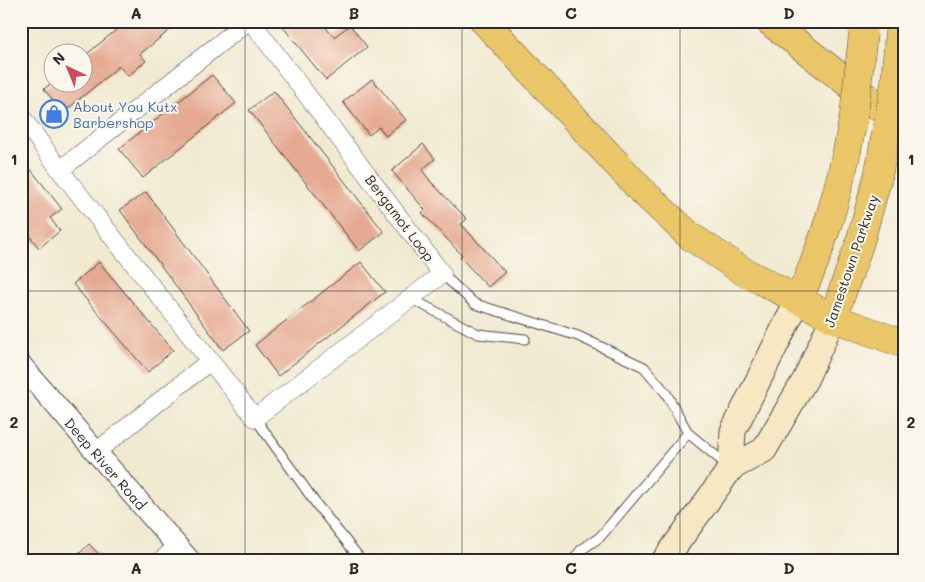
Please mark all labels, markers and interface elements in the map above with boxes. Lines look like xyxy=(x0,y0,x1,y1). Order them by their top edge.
text: A xyxy=(130,2,142,23)
text: B xyxy=(349,2,359,23)
text: C xyxy=(565,2,577,23)
text: D xyxy=(783,2,795,23)
north arrow xyxy=(42,42,92,92)
text: N xyxy=(48,48,69,69)
place label: About You Kutx Barbershop xyxy=(73,97,177,132)
shop icon: About You Kutx Barbershop xyxy=(39,99,69,129)
text: 1 xyxy=(10,148,18,169)
text: 1 xyxy=(907,148,915,169)
street label: Bergamot Loop xyxy=(361,171,439,265)
street label: Jamestown Parkway xyxy=(819,192,883,330)
text: 2 xyxy=(10,411,19,432)
text: 2 xyxy=(907,411,916,432)
street label: Deep River Road xyxy=(61,413,151,514)
text: A xyxy=(130,557,142,578)
text: B xyxy=(349,557,359,578)
text: C xyxy=(565,557,577,578)
text: D xyxy=(783,557,795,578)

